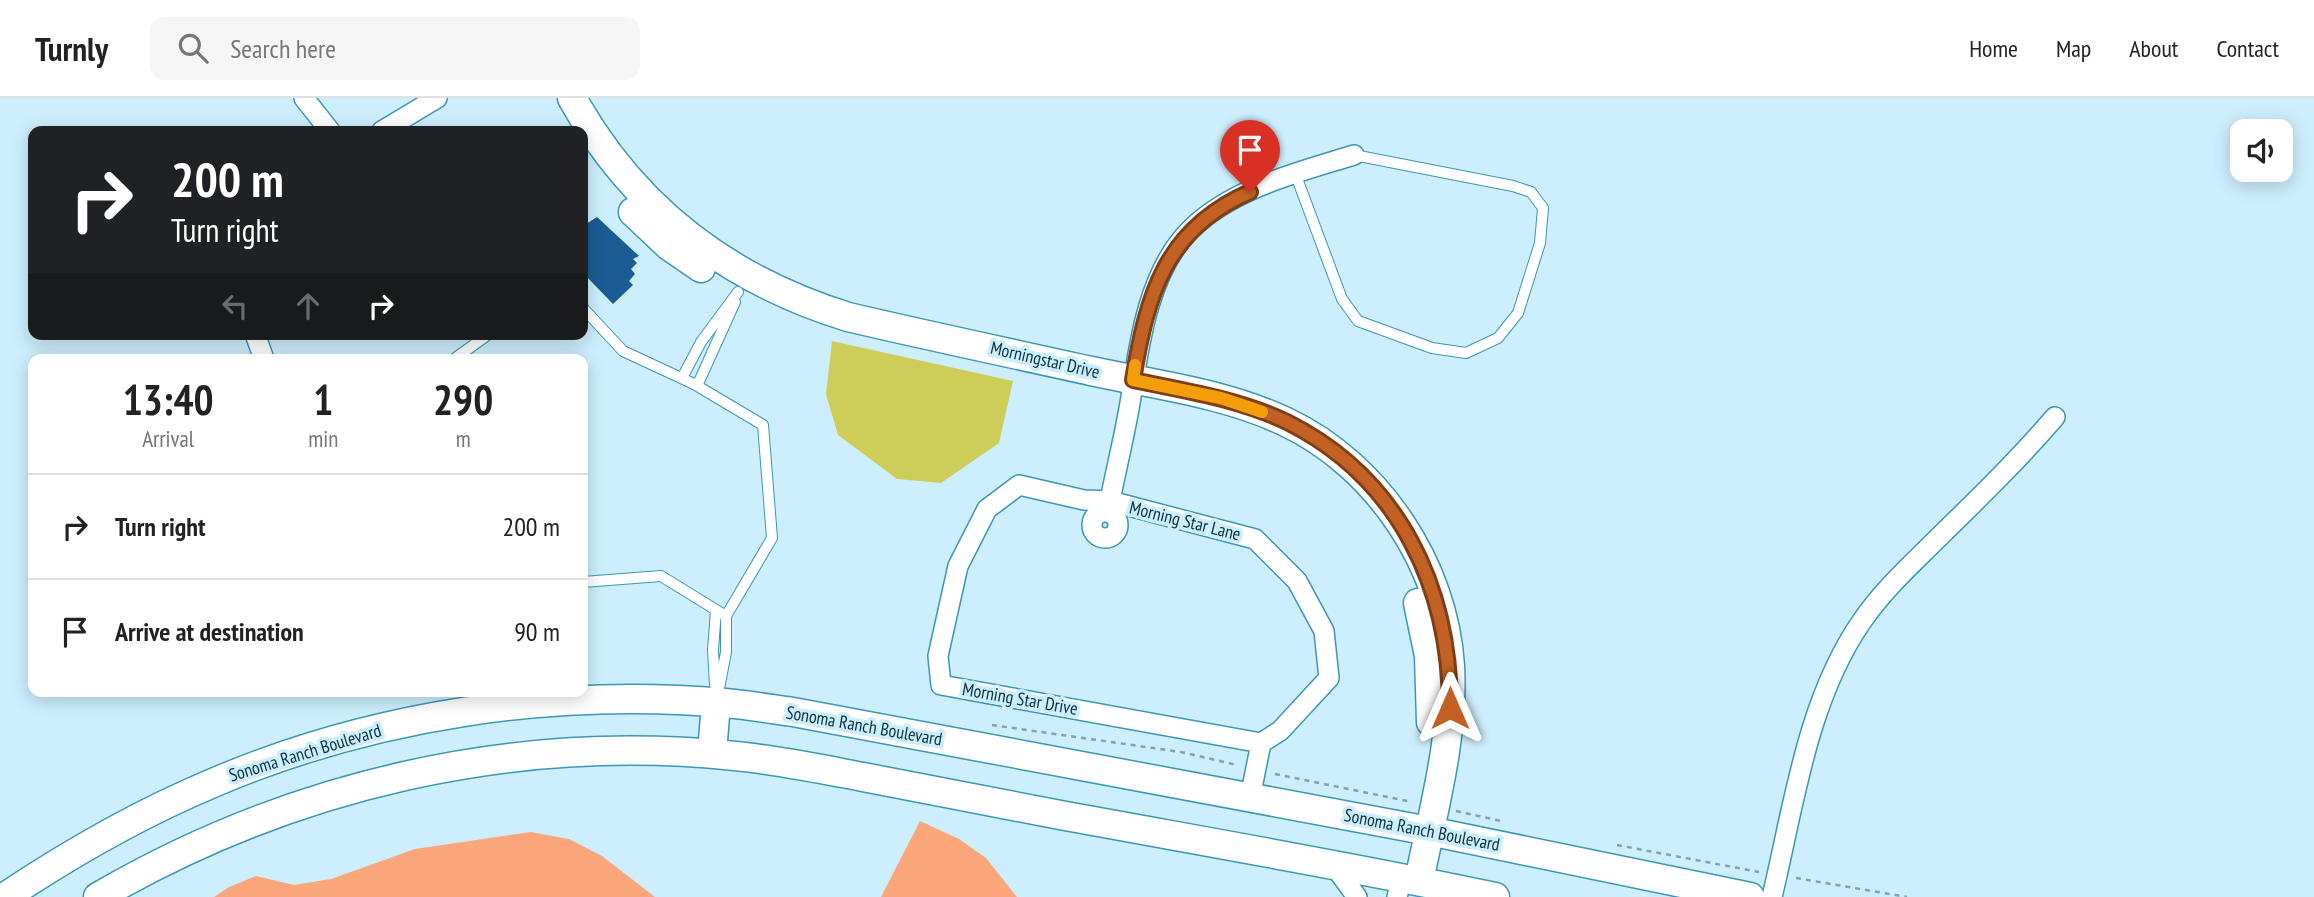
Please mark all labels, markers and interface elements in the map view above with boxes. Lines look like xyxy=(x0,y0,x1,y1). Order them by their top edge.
search box xyxy=(150,17,640,80)
text: Turnly xyxy=(35,27,108,70)
icon: search xyxy=(174,29,212,67)
text: Search here xyxy=(230,32,336,65)
text: Home xyxy=(1969,33,2018,64)
text: Map xyxy=(2056,33,2091,64)
text: About xyxy=(2129,33,2178,64)
text: Contact xyxy=(2216,33,2279,64)
map controls xyxy=(2230,119,2293,182)
button: sound xyxy=(2230,119,2293,182)
pin xyxy=(1220,120,1280,192)
icon: arrive xyxy=(1231,131,1269,169)
text: 200 m xyxy=(171,147,284,211)
icon: right xyxy=(56,154,147,245)
text: Turn right xyxy=(171,209,279,251)
icon: left xyxy=(216,287,254,325)
icon: ahead xyxy=(289,287,327,325)
icon: right xyxy=(362,287,400,325)
street label: Morningstar Drive xyxy=(988,336,1102,383)
text: 13:40 xyxy=(123,372,214,427)
text: 1 xyxy=(313,372,333,427)
text: 290 xyxy=(433,372,493,427)
text: Arrival xyxy=(142,424,194,453)
text: min xyxy=(308,424,338,453)
text: m xyxy=(456,424,471,453)
street label: Morning Star Lane xyxy=(1127,496,1243,545)
icon: right xyxy=(56,508,94,546)
text: Turn right xyxy=(115,510,206,543)
text: 200 m xyxy=(502,510,560,543)
icon: arrive xyxy=(56,613,94,651)
text: Arrive at destination xyxy=(115,615,304,648)
text: 90 m xyxy=(514,615,560,648)
position arrow xyxy=(1413,671,1487,745)
street label: Morning Star Drive xyxy=(961,677,1080,720)
street label: Sonoma Ranch Boulevard xyxy=(784,700,944,751)
street label: Sonoma Ranch Boulevard xyxy=(226,718,384,787)
street label: Sonoma Ranch Boulevard xyxy=(1342,803,1502,856)

